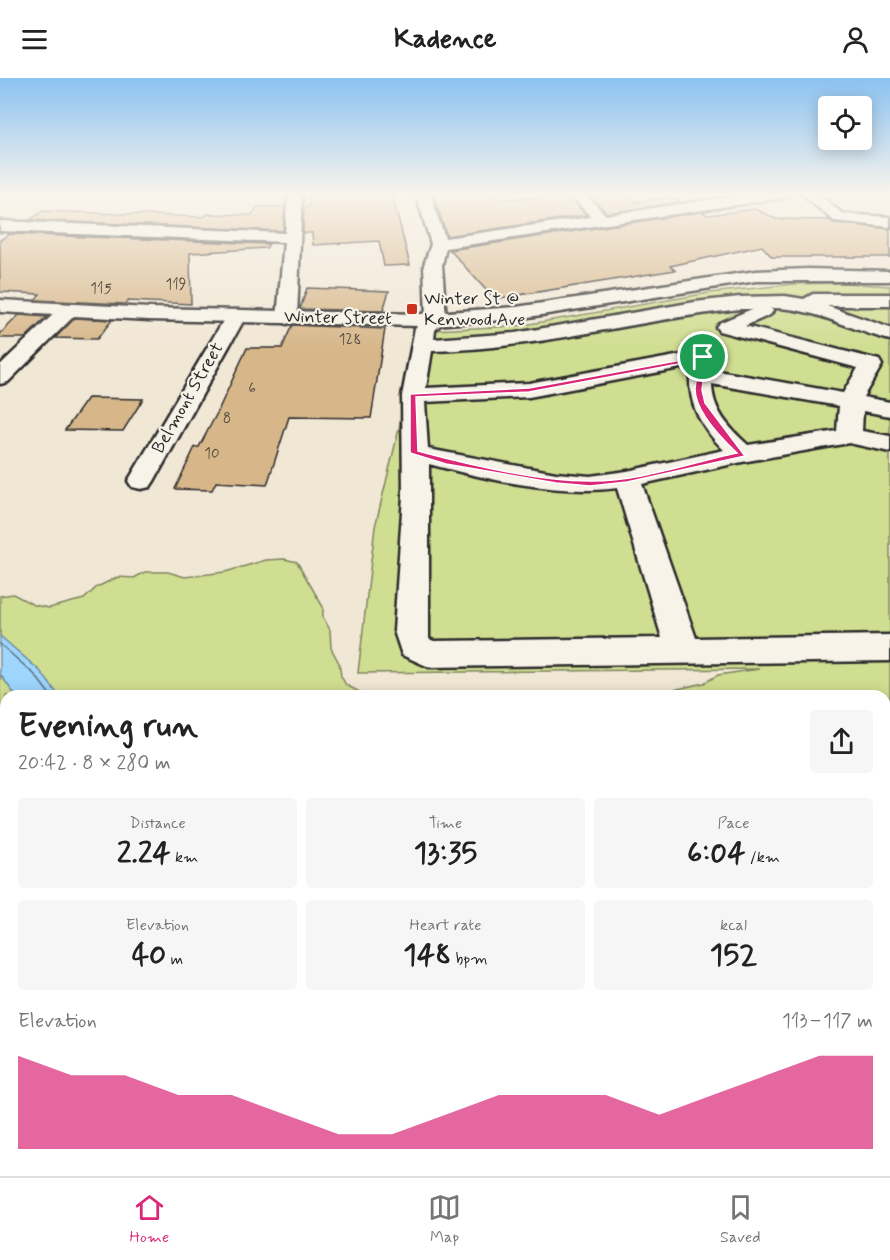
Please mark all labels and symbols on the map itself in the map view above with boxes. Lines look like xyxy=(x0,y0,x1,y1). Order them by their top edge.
house number: 119 xyxy=(165,275,187,295)
house number: 115 xyxy=(90,279,112,299)
place label: Winter St @ Kenwood Ave xyxy=(424,287,525,332)
marker: Winter St @ Kenwood Ave xyxy=(405,302,419,316)
street label: Winter Street xyxy=(284,305,392,331)
house number: 128 xyxy=(339,330,361,350)
pin xyxy=(677,331,728,382)
street label: Belmont Street xyxy=(146,338,230,458)
house number: 6 xyxy=(248,379,256,399)
house number: 8 xyxy=(223,409,231,429)
house number: 10 xyxy=(204,444,220,464)

